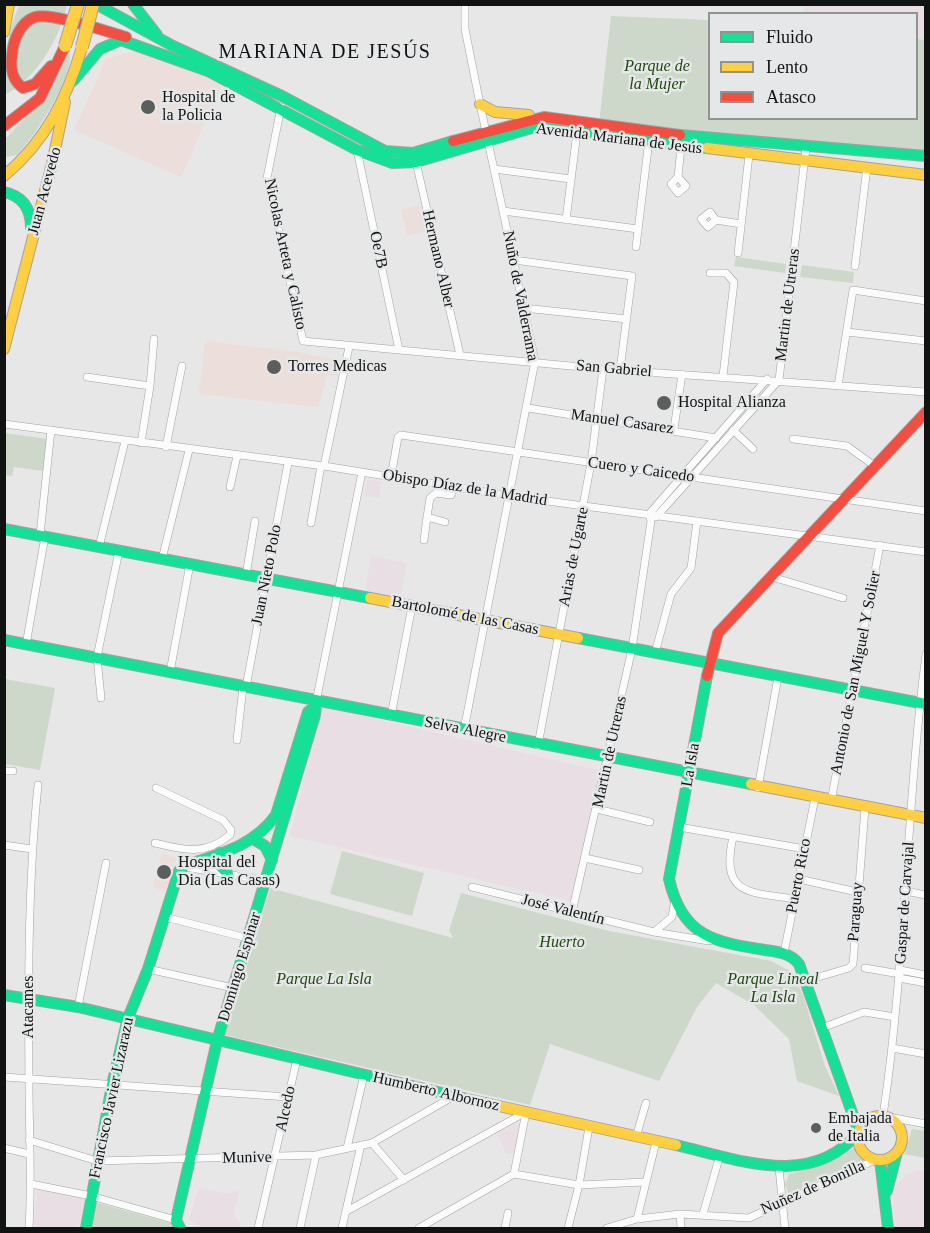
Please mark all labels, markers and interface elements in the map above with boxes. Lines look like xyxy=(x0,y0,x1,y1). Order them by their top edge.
legend xyxy=(708,12,918,120)
text: Fluido xyxy=(766,27,813,47)
district label: MARIANA DE JESÚS xyxy=(219,41,431,65)
park label: Parque de la Mujer xyxy=(624,57,690,95)
text: Lento xyxy=(766,57,808,77)
text: Atasco xyxy=(766,87,816,107)
place label: Hospital de la Policia xyxy=(162,88,235,126)
marker: Hospital de la Policia xyxy=(139,98,157,116)
street label: Avenida Mariana de Jesús xyxy=(535,119,703,159)
street label: Juan Acevedo xyxy=(24,145,66,237)
street label: Nicolas Arteta y Calisto xyxy=(260,177,310,331)
street label: Hermano Alber xyxy=(417,208,459,310)
street label: Nuño de Valderrama xyxy=(498,229,542,363)
street label: Oe7B xyxy=(365,230,391,270)
street label: Martin de Utreras xyxy=(772,247,804,363)
street label: San Gabriel xyxy=(575,356,653,382)
place label: Torres Medicas xyxy=(288,357,387,377)
marker: Torres Medicas xyxy=(265,358,283,376)
place label: Hospital Alianza xyxy=(678,393,786,413)
marker: Hospital Alianza xyxy=(655,394,673,412)
street label: Manuel Casarez xyxy=(569,405,675,439)
street label: Cuero y Caicedo xyxy=(586,453,696,487)
street label: Obispo Díaz de la Madrid xyxy=(381,466,549,510)
street label: Arias de Ugarte xyxy=(555,505,593,609)
street label: Juan Nieto Polo xyxy=(248,523,286,627)
street label: Antonio de San Miguel Y Solier xyxy=(827,569,885,777)
street label: Bartolomé de las Casas xyxy=(390,592,540,640)
street label: Martin de Utreras xyxy=(589,694,631,810)
street label: Selva Alegre xyxy=(422,713,508,747)
street label: La Isla xyxy=(678,742,704,788)
street label: Puerto Rico xyxy=(782,837,816,915)
street label: Gaspar de Carvajal xyxy=(891,841,919,965)
place label: Hospital del Dia (Las Casas) xyxy=(178,853,280,891)
marker: Hospital del Dia (Las Casas) xyxy=(155,863,173,881)
street label: Paraguay xyxy=(844,882,868,942)
street label: José Valentín xyxy=(520,890,606,930)
street label: Domingo Espinar xyxy=(214,910,266,1024)
park label: Huerto xyxy=(539,933,585,953)
park label: Parque La Isla xyxy=(276,970,372,990)
park label: Parque Lineal La Isla xyxy=(727,970,819,1008)
street label: Atacames xyxy=(19,975,39,1039)
street label: Francisco Javier Lizarazu xyxy=(86,1016,138,1180)
street label: Humberto Albornoz xyxy=(371,1068,501,1116)
street label: Alcedo xyxy=(272,1084,300,1134)
place label: Embajada de Italia xyxy=(828,1109,892,1147)
marker: Embajada de Italia xyxy=(809,1121,823,1135)
street label: Munive xyxy=(222,1148,272,1168)
street label: Nuñez de Bonilla xyxy=(758,1156,868,1220)

